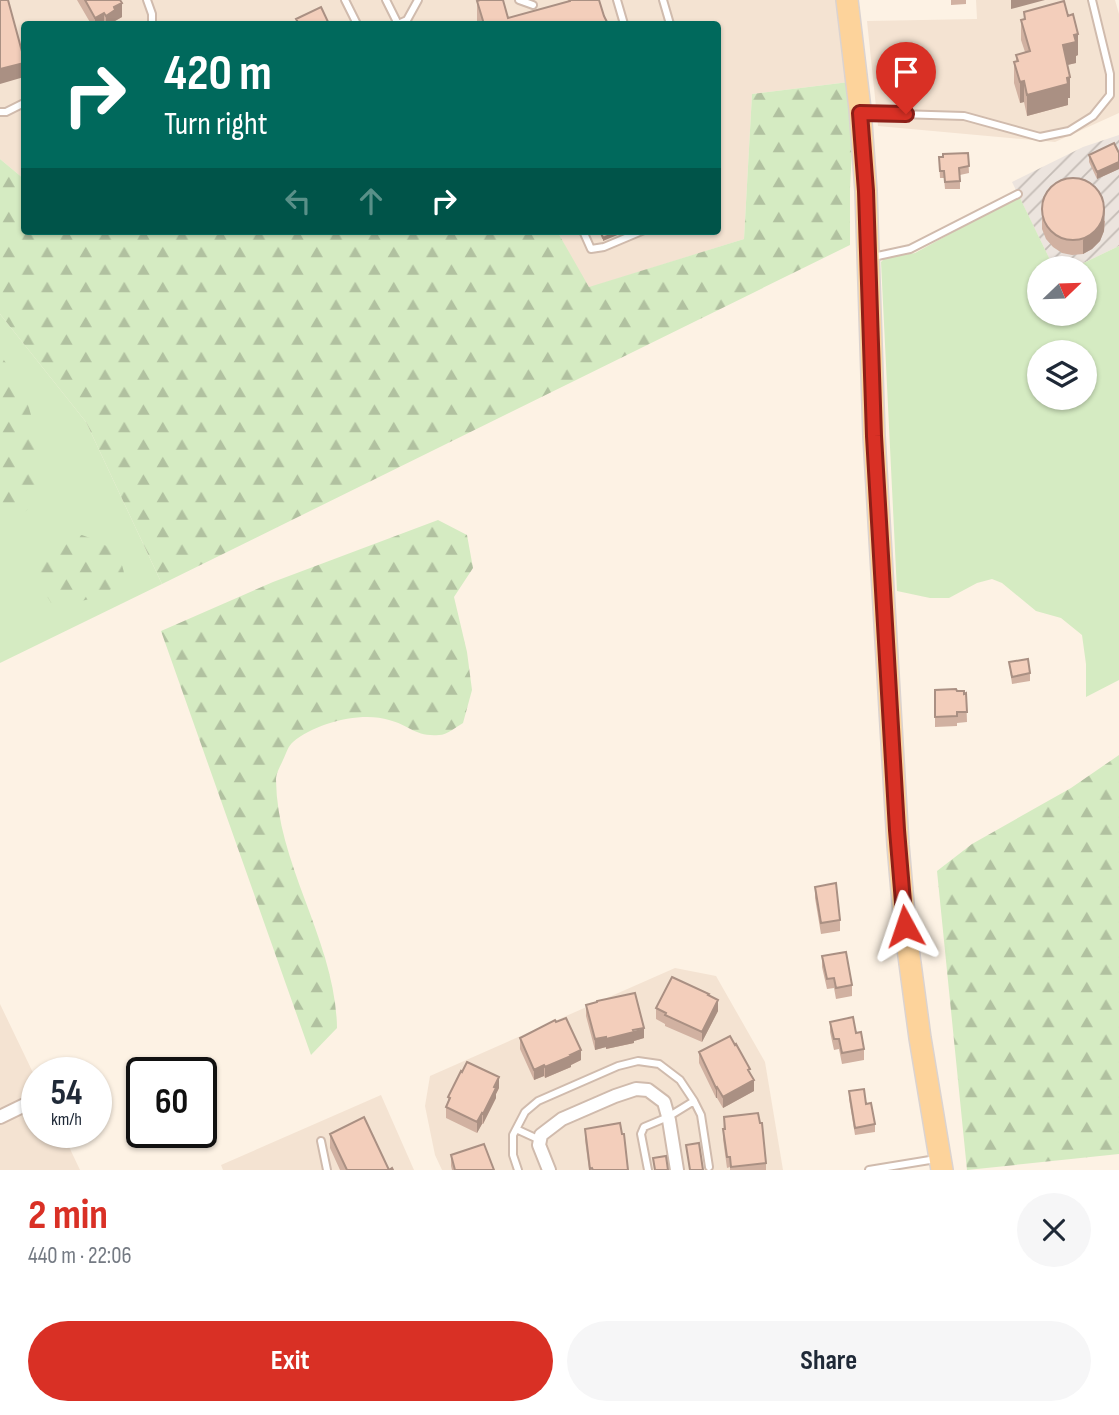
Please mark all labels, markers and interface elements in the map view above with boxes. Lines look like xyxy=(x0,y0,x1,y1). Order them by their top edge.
pin xyxy=(876,42,936,114)
text: 420 m xyxy=(164,45,272,104)
icon: right xyxy=(49,49,140,140)
icon: arrive xyxy=(887,53,925,91)
text: Turn right xyxy=(164,105,268,144)
icon: left xyxy=(279,182,317,220)
icon: ahead xyxy=(352,182,390,220)
icon: right xyxy=(425,182,463,220)
north arrow xyxy=(1027,256,1097,326)
map controls xyxy=(1027,256,1097,410)
button: layers xyxy=(1027,340,1097,410)
position arrow xyxy=(868,889,942,963)
speed limit sign: 60 xyxy=(126,1057,217,1148)
text: 54 xyxy=(51,1072,82,1115)
text: km/h xyxy=(51,1109,82,1130)
text: 2 min xyxy=(28,1190,108,1241)
button: close xyxy=(1017,1193,1091,1267)
text: 440 m · 22:06 xyxy=(28,1242,132,1270)
button: Exit xyxy=(28,1321,553,1401)
button: Share xyxy=(567,1321,1091,1401)

